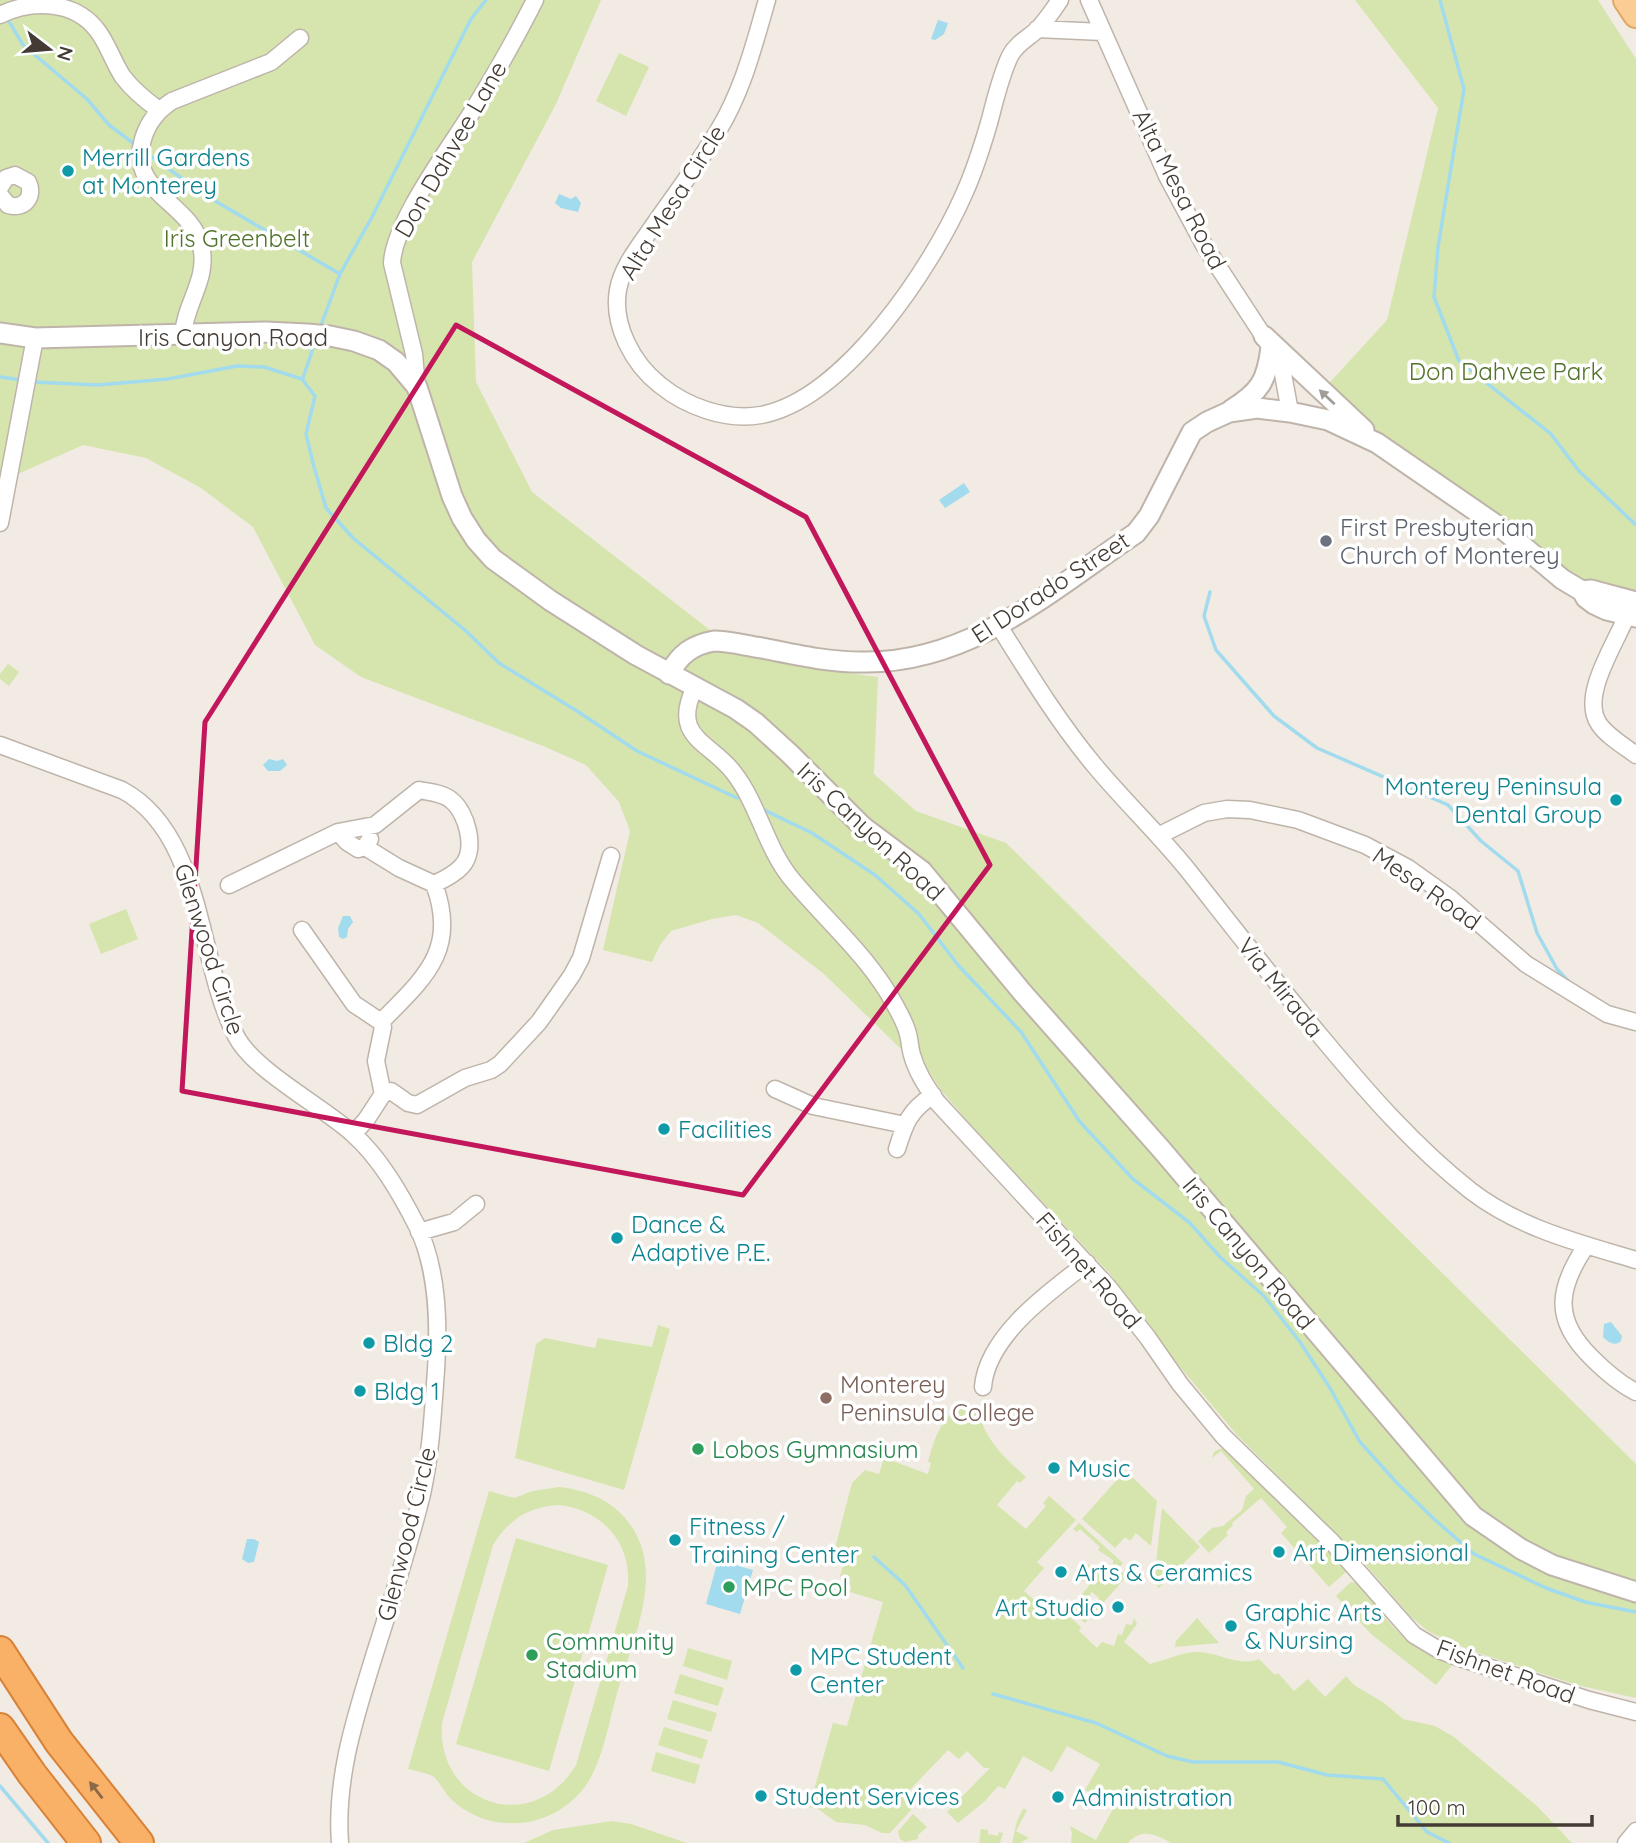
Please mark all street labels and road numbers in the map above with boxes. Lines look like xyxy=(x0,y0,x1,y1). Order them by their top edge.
street label: Don Dahvee Lane xyxy=(387,55,513,243)
street label: Alta Mesa Road xyxy=(1127,104,1233,274)
street label: Alta Mesa Circle xyxy=(612,119,732,285)
street label: Iris Canyon Road xyxy=(138,322,328,352)
street label: El Dorado Street xyxy=(965,525,1135,649)
street label: Iris Canyon Road xyxy=(791,755,951,907)
street label: Mesa Road xyxy=(1367,840,1487,936)
street label: Glenwood Circle xyxy=(168,860,252,1038)
street label: Via Mirada xyxy=(1232,931,1330,1043)
street label: Iris Canyon Road xyxy=(1176,1171,1322,1335)
street label: Fishnet Road xyxy=(1030,1205,1148,1335)
street label: Glenwood Circle xyxy=(370,1444,442,1624)
street label: Fishnet Road xyxy=(1433,1632,1579,1710)

